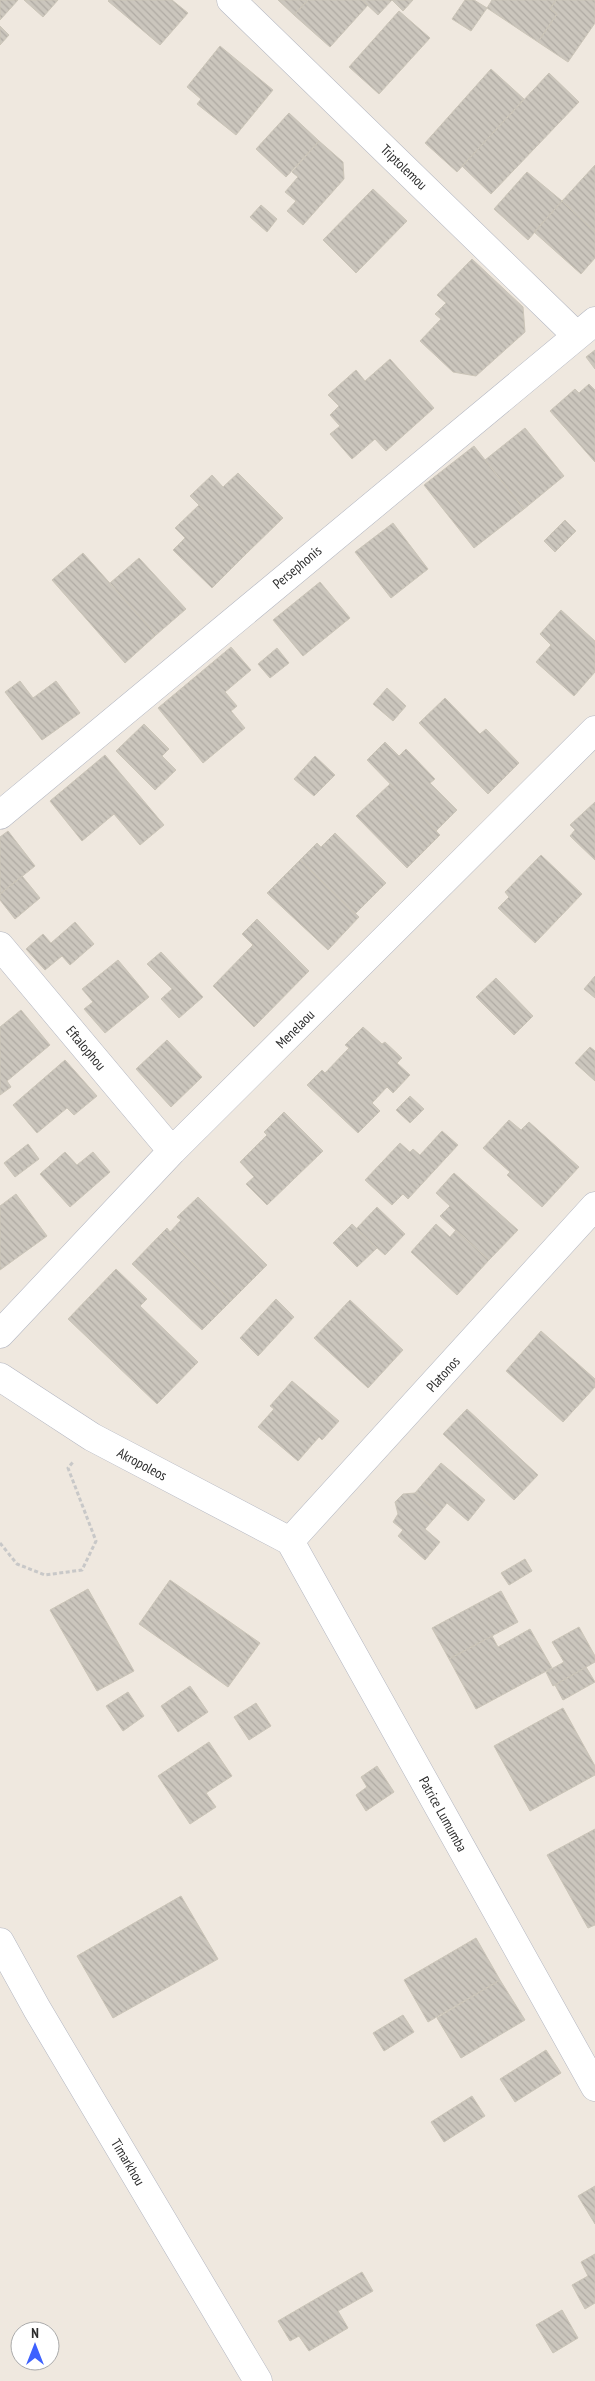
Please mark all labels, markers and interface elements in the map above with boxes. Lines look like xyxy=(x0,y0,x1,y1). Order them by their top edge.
street label: Triptolemou xyxy=(377,140,431,194)
street label: Persephonis xyxy=(269,541,325,593)
street label: Menelaou xyxy=(272,1006,318,1052)
street label: Eftalophou xyxy=(62,1022,110,1074)
street label: Platonos xyxy=(422,1352,464,1396)
street label: Akropoleos xyxy=(114,1443,170,1485)
street label: Patrice Lumumba xyxy=(415,1773,471,1855)
street label: Timarkhou xyxy=(107,2135,149,2189)
north arrow xyxy=(10,2321,60,2371)
text: N xyxy=(31,2324,39,2342)

